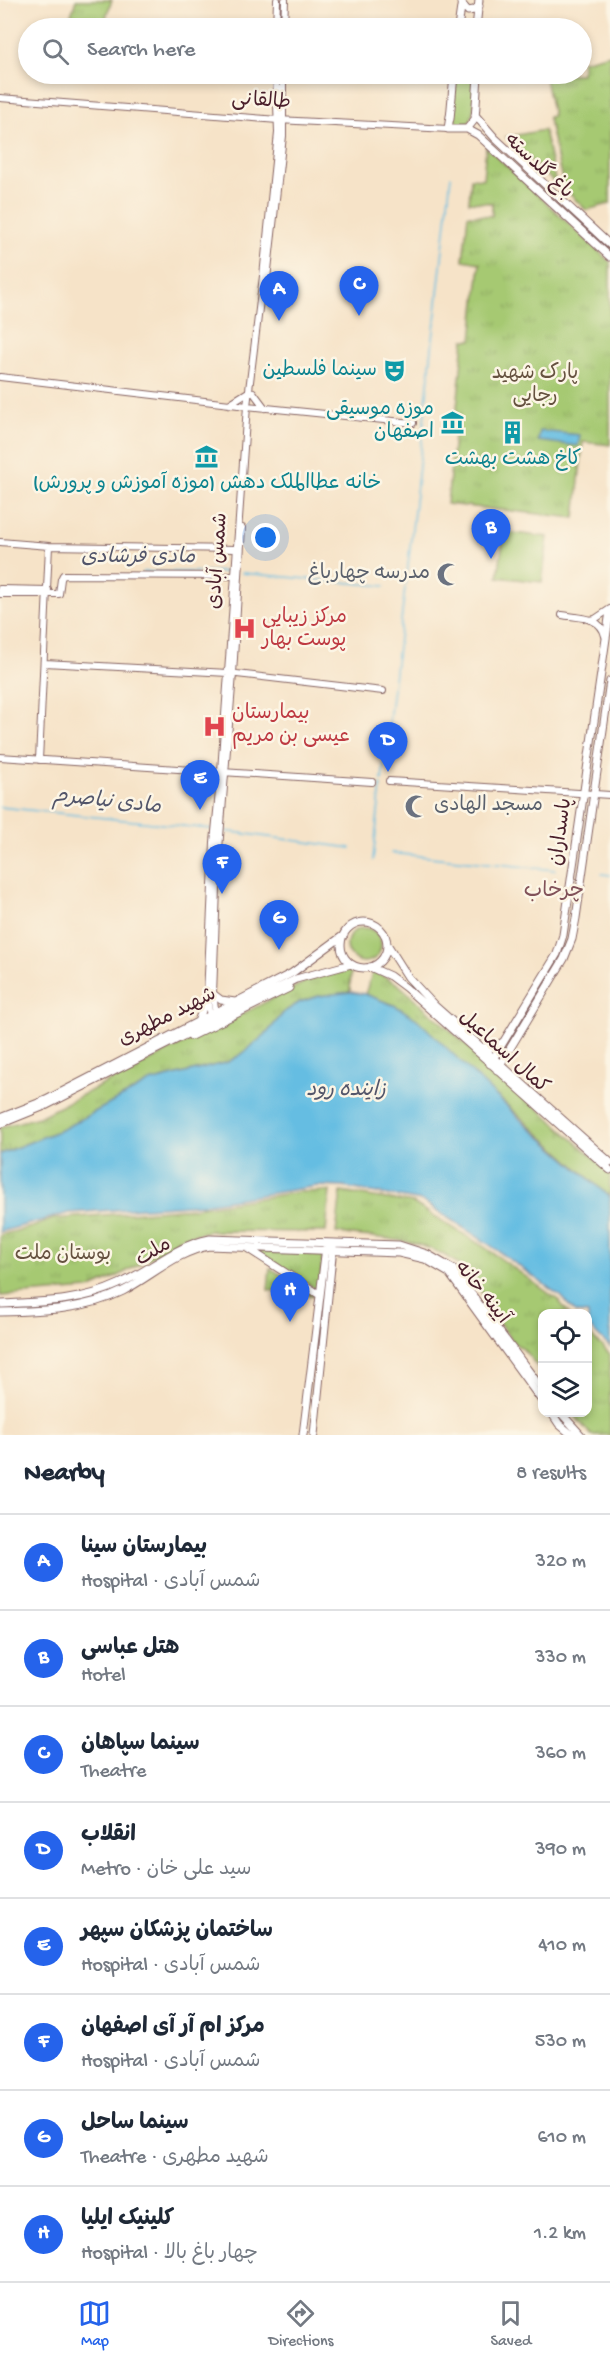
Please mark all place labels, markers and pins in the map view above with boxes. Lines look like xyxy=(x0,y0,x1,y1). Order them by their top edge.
pin: C xyxy=(340,266,378,316)
pin: A xyxy=(260,272,298,321)
theatre icon: سینما فلسطین xyxy=(382,358,408,384)
place label: سینما فلسطین xyxy=(263,359,377,383)
place label: موزه موسیقی اصفهان xyxy=(326,399,434,445)
museum icon: موزه موسیقی اصفهان xyxy=(439,409,465,435)
building icon: کاخ هشت بهشت xyxy=(500,420,526,446)
museum icon: خانه عطاالملک دهش (موزه آموزش و پرورش) xyxy=(194,443,220,469)
place label: کاخ هشت بهشت xyxy=(445,448,581,472)
place label: خانه عطاالملک دهش (موزه آموزش و پرورش) xyxy=(33,470,381,496)
pin: B xyxy=(472,510,510,559)
place label: مدرسه چهارباغ xyxy=(308,561,430,586)
mosque icon: مدرسه چهارباغ xyxy=(435,561,461,587)
place label: مرکز زیبایی پوست بهار xyxy=(260,606,347,653)
hospital icon: مرکز زیبایی پوست بهار xyxy=(231,616,257,642)
place label: بیمارستان عیسی بن مریم xyxy=(232,702,350,749)
hospital icon: بیمارستان عیسی بن مریم xyxy=(201,713,227,739)
pin: D xyxy=(368,722,408,772)
pin: E xyxy=(180,760,220,810)
mosque icon: مسجد الهادی xyxy=(403,793,429,819)
place label: مسجد الهادی xyxy=(434,794,543,818)
pin: F xyxy=(202,844,242,894)
pin: G xyxy=(260,900,298,950)
pin: H xyxy=(270,1272,310,1322)

